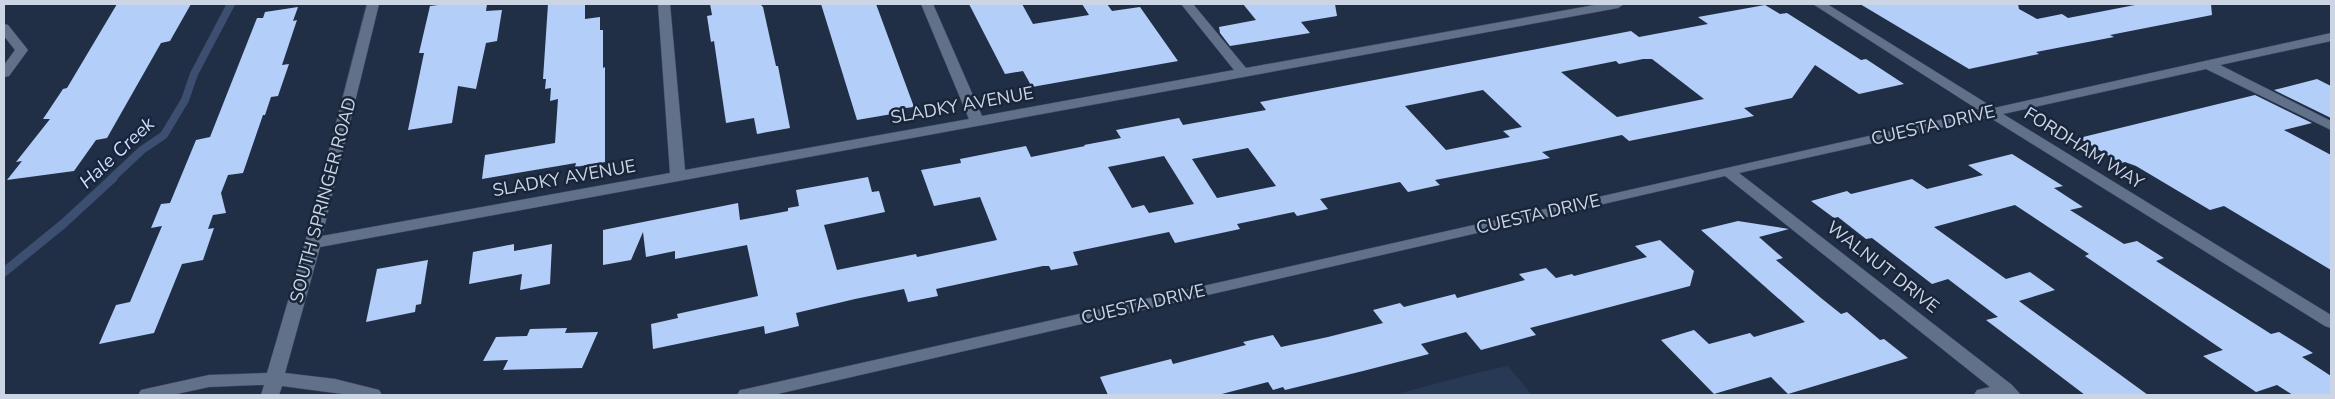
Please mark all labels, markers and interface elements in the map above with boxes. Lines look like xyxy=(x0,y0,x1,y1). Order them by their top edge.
street label: SLADKY AVENUE xyxy=(889,81,1035,129)
street label: SOUTH SPRINGER ROAD xyxy=(284,95,362,305)
street label: CUESTA DRIVE xyxy=(1869,99,1997,151)
street label: FORDHAM WAY xyxy=(2019,101,2149,195)
water label: Hale Creek xyxy=(74,111,161,195)
street label: SLADKY AVENUE xyxy=(491,154,637,202)
street label: CUESTA DRIVE xyxy=(1474,188,1602,240)
street label: WALNUT DRIVE xyxy=(1822,216,1944,318)
street label: CUESTA DRIVE xyxy=(1079,278,1207,330)

